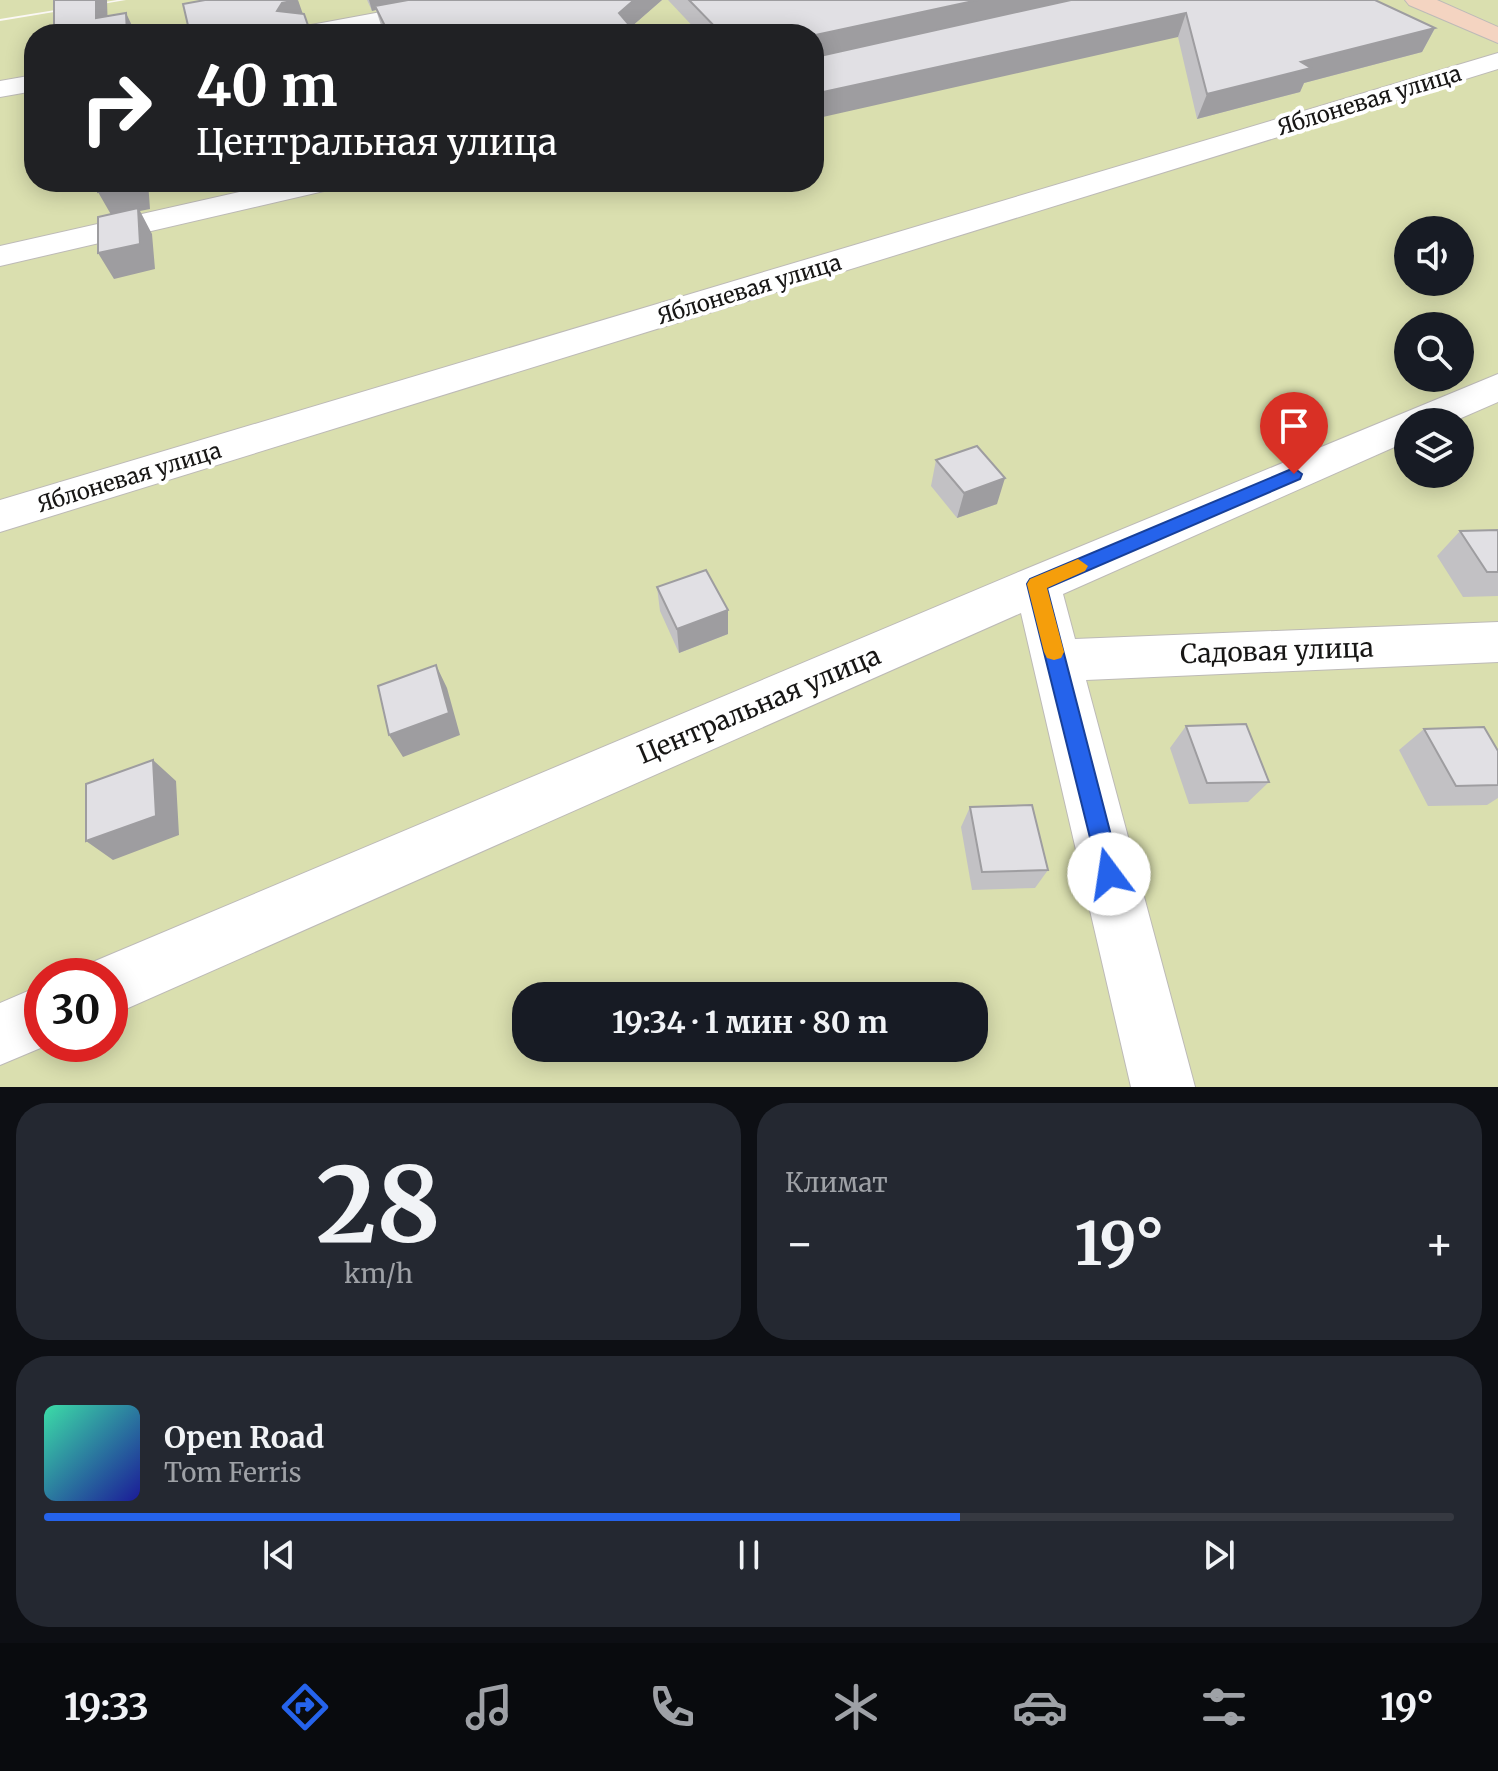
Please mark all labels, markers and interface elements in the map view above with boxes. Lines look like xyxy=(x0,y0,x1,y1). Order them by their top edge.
text: 40 m xyxy=(196,51,338,121)
icon: right xyxy=(64,56,168,160)
street label: Яблоневая улица xyxy=(1273,59,1465,141)
text: Центральная улица xyxy=(196,120,557,165)
map controls xyxy=(1394,216,1474,488)
button: sound xyxy=(1394,216,1474,296)
street label: Яблоневая улица xyxy=(653,248,845,330)
button: search xyxy=(1394,312,1474,392)
pin xyxy=(1260,392,1328,474)
icon: arrive xyxy=(1272,404,1316,448)
button: layers xyxy=(1394,408,1474,488)
street label: Яблоневая улица xyxy=(33,436,225,518)
street label: Садовая улица xyxy=(1180,631,1374,670)
street label: Центральная улица xyxy=(632,638,885,771)
position arrow xyxy=(1067,832,1151,916)
speed limit sign: 30 xyxy=(24,958,128,1062)
text: 19:34 · 1 мин · 80 m xyxy=(612,1003,888,1041)
text: 28 xyxy=(316,1140,441,1270)
text: Климат xyxy=(785,1166,888,1199)
text: 19° xyxy=(1075,1206,1165,1281)
text: − xyxy=(785,1216,814,1271)
text: + xyxy=(1425,1216,1454,1271)
text: km/h xyxy=(344,1257,413,1290)
text: Open Road xyxy=(164,1418,324,1456)
text: Tom Ferris xyxy=(164,1456,302,1489)
icon: previous xyxy=(257,1533,301,1577)
icon: pause xyxy=(727,1533,771,1577)
icon: next xyxy=(1197,1533,1241,1577)
icon: directions xyxy=(277,1679,333,1735)
icon: music xyxy=(461,1679,517,1735)
icon: phone xyxy=(644,1679,700,1735)
icon: climate xyxy=(828,1679,884,1735)
icon: car xyxy=(1012,1679,1068,1735)
icon: filters xyxy=(1196,1679,1252,1735)
text: 19:33 xyxy=(64,1685,149,1730)
text: 19° xyxy=(1380,1685,1434,1730)

